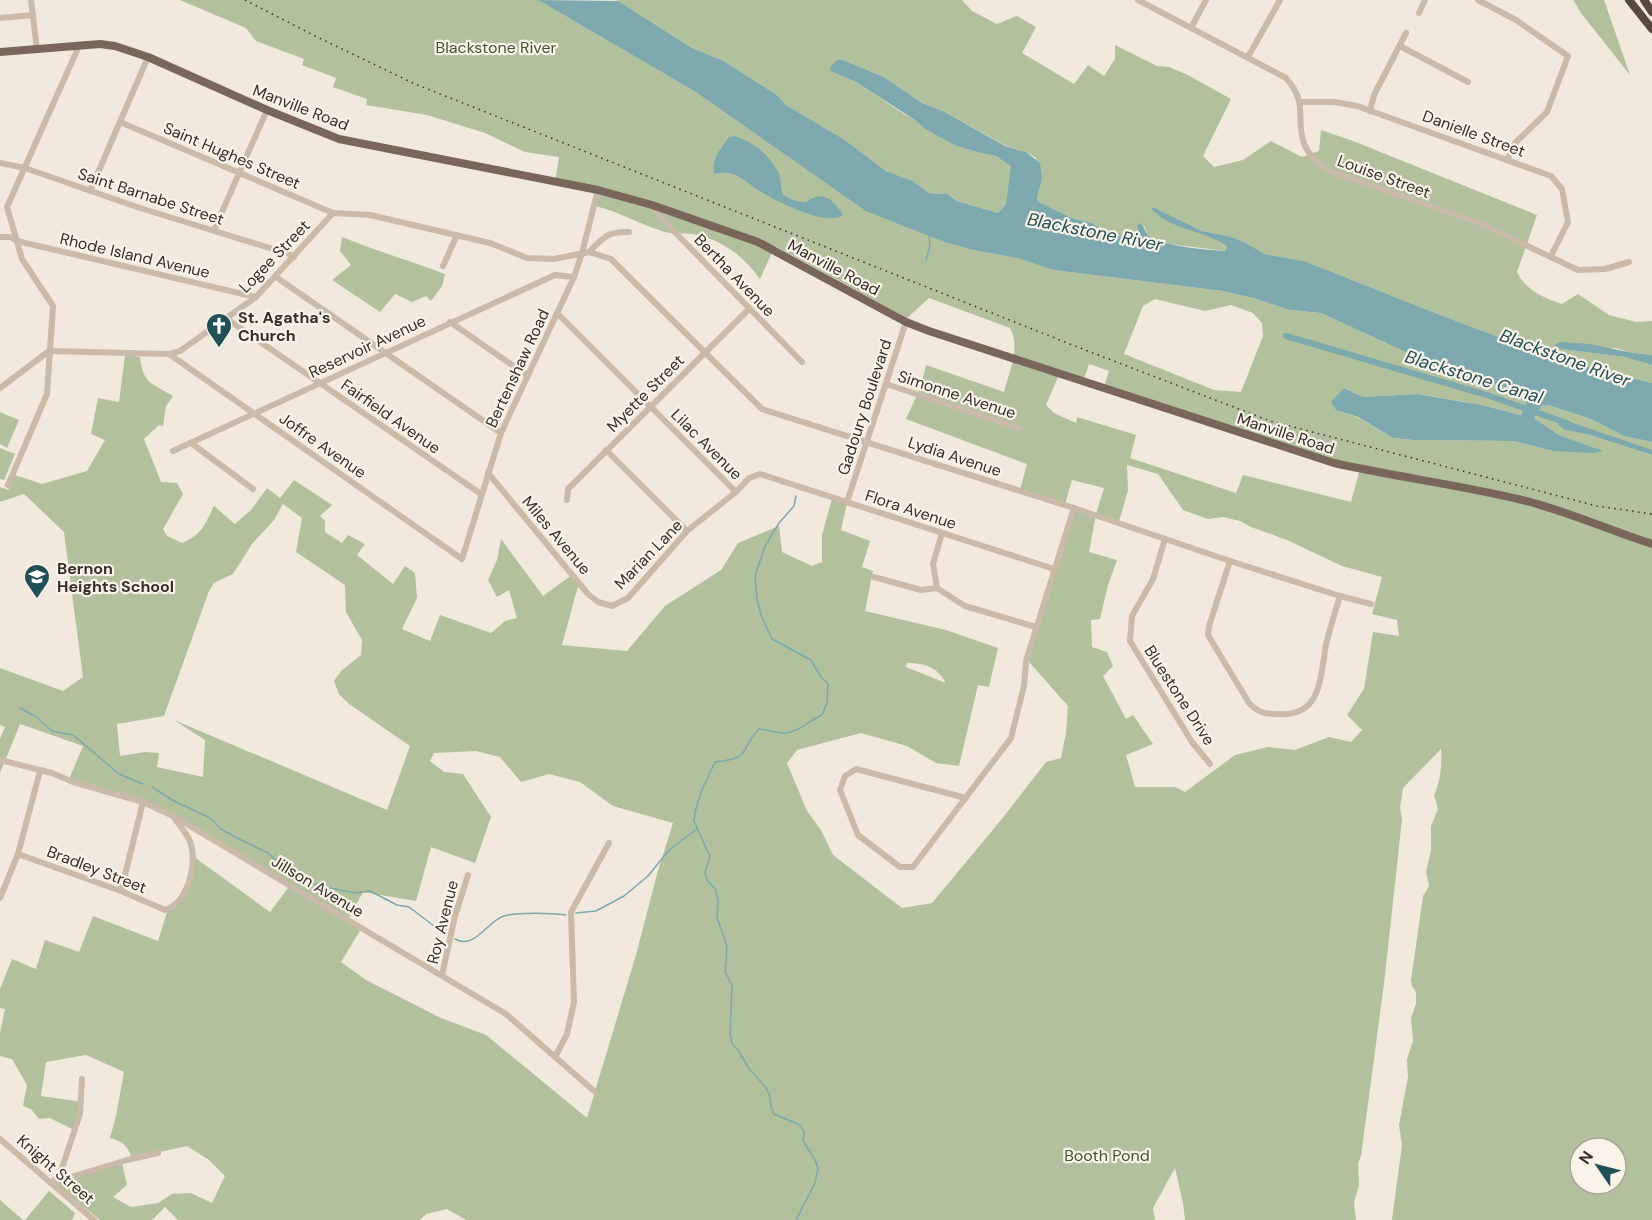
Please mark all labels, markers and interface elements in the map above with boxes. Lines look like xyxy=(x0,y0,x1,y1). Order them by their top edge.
park label: Blackstone River xyxy=(436,37,556,58)
street label: Manville Road xyxy=(250,80,352,135)
street label: Danielle Street xyxy=(1420,105,1528,162)
street label: Saint Hughes Street xyxy=(160,117,303,194)
street label: Louise Street xyxy=(1335,150,1433,203)
street label: Saint Barnabe Street xyxy=(75,163,227,230)
water label: Blackstone River xyxy=(1025,207,1166,257)
street label: Logee Street xyxy=(234,215,314,297)
street label: Rhode Island Avenue xyxy=(58,228,212,283)
street label: Bertha Avenue xyxy=(690,229,780,321)
street label: Manville Road xyxy=(784,234,883,300)
street label: Bertenshaw Road xyxy=(481,306,554,431)
place label: St. Agatha's Church xyxy=(238,307,330,346)
street label: Reservoir Avenue xyxy=(305,310,429,383)
church icon: St. Agatha's Church xyxy=(204,311,234,349)
water label: Blackstone River xyxy=(1496,323,1635,393)
street label: Gadoury Boulevard xyxy=(833,337,896,478)
water label: Blackstone Canal xyxy=(1402,345,1547,410)
street label: Myette Street xyxy=(602,350,689,437)
street label: Simonne Avenue xyxy=(895,365,1019,423)
street label: Fairfield Avenue xyxy=(337,374,445,459)
street label: Lilac Avenue xyxy=(667,404,747,484)
street label: Joffre Avenue xyxy=(275,408,370,483)
street label: Manville Road xyxy=(1234,408,1337,459)
street label: Lydia Avenue xyxy=(906,432,1004,481)
street label: Flora Avenue xyxy=(862,485,959,534)
street label: Miles Avenue xyxy=(518,492,596,579)
street label: Marian Lane xyxy=(610,515,687,594)
place label: Bernon Heights School xyxy=(57,558,174,597)
school or university icon: Bernon Heights School xyxy=(22,562,52,600)
street label: Bluestone Drive xyxy=(1139,641,1220,749)
street label: Bradley Street xyxy=(44,841,150,898)
street label: Jillson Avenue xyxy=(268,851,368,922)
street label: Roy Avenue xyxy=(422,878,463,966)
street label: Knight Street xyxy=(12,1130,99,1209)
north arrow xyxy=(1568,1136,1628,1196)
park label: Booth Pond xyxy=(1064,1145,1150,1166)
text: N xyxy=(1574,1147,1598,1168)

